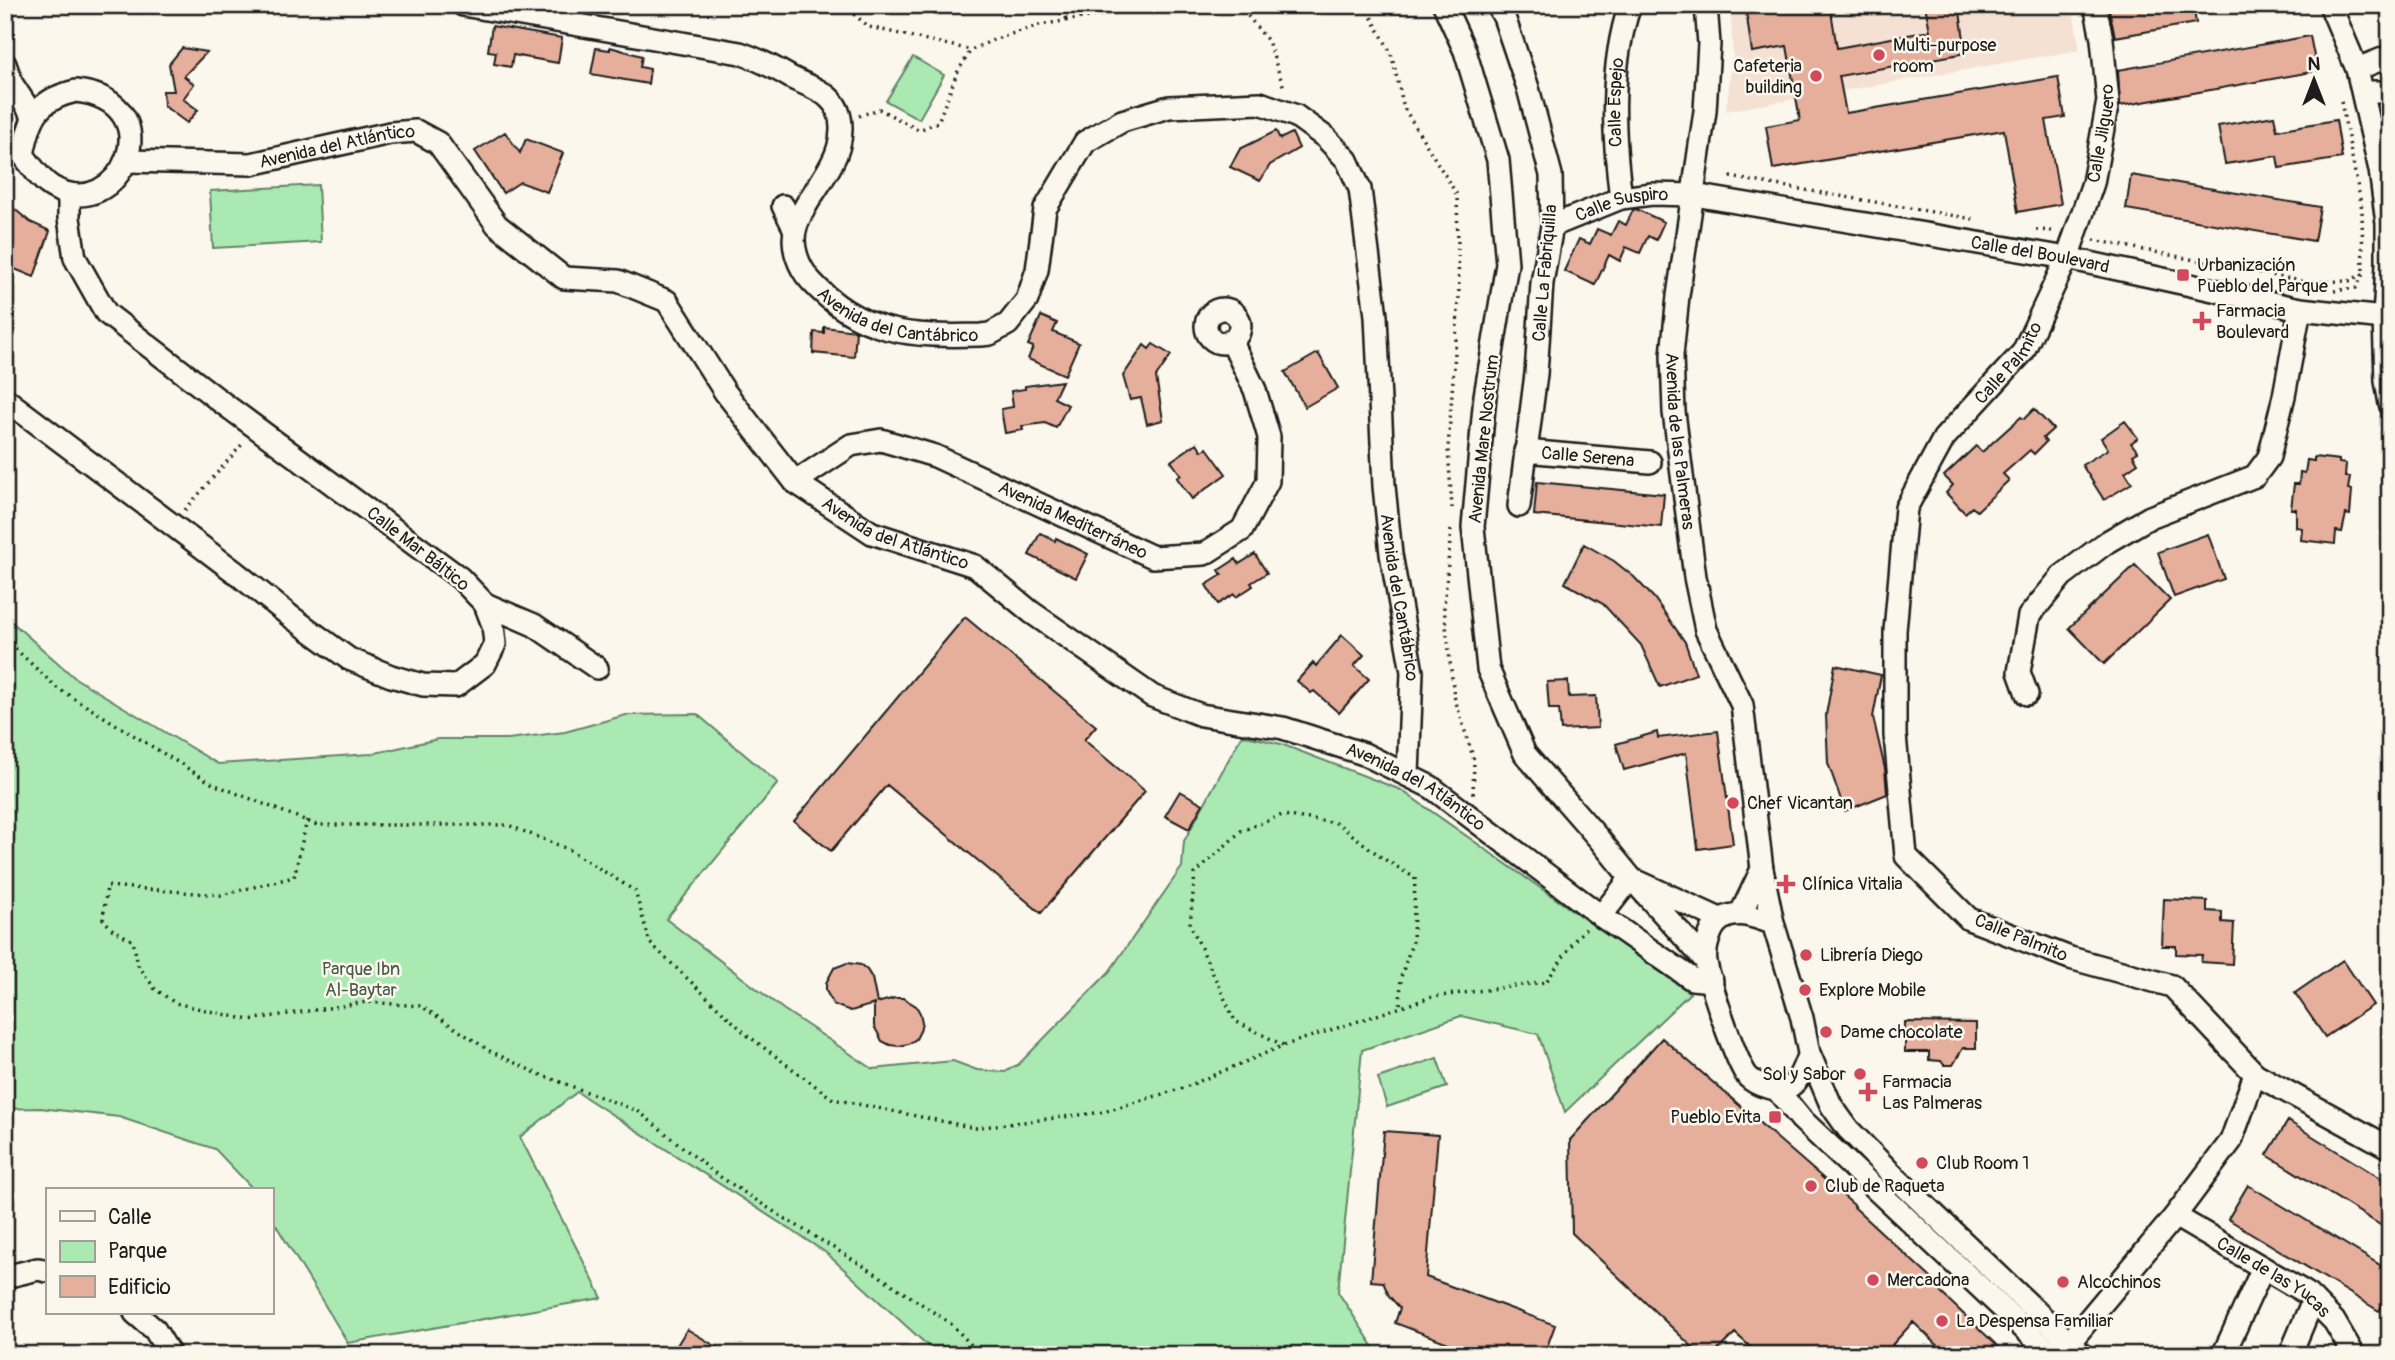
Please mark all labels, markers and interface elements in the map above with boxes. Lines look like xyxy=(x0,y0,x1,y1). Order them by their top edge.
place label: Multi-purpose room xyxy=(1893,34,1997,78)
north arrow xyxy=(2280,46,2350,116)
marker: Multi-purpose room xyxy=(1871,47,1887,63)
text: N xyxy=(2308,52,2321,76)
place label: Cafeteria building xyxy=(1733,55,1802,99)
street label: Calle Espejo xyxy=(1603,56,1629,148)
marker: Cafeteria building xyxy=(1808,68,1824,84)
street label: Calle Jilguero xyxy=(2082,83,2120,184)
street label: Avenida del Atlántico xyxy=(257,120,416,173)
street label: Calle Suspiro xyxy=(1572,183,1669,227)
street label: Calle La Fabriquilla xyxy=(1528,204,1562,342)
street label: Calle del Boulevard xyxy=(1969,230,2112,278)
place label: Urbanización Pueblo del Parque xyxy=(2197,254,2328,298)
marker: Urbanización Pueblo del Parque xyxy=(2175,267,2191,283)
street label: Avenida del Cantábrico xyxy=(812,282,979,347)
place label: Farmacia Boulevard xyxy=(2216,300,2289,344)
marker: Farmacia Boulevard xyxy=(2194,313,2210,329)
street label: Calle Palmito xyxy=(1969,318,2047,409)
street label: Avenida de las Palmeras xyxy=(1660,352,1700,531)
street label: Avenida Mare Nostrum xyxy=(1464,353,1504,525)
street label: Calle Serena xyxy=(1540,441,1635,472)
street label: Avenida Mediterráneo xyxy=(995,476,1152,565)
street label: Avenida del Atlántico xyxy=(818,492,972,575)
street label: Calle Mar Báltico xyxy=(362,502,474,597)
street label: Avenida del Cantábrico xyxy=(1375,512,1424,682)
street label: Avenida del Atlántico xyxy=(1343,737,1491,836)
place label: Chef Vicantan xyxy=(1747,792,1853,815)
marker: Chef Vicantan xyxy=(1725,795,1741,811)
place label: Clínica Vitalia xyxy=(1802,873,1903,896)
marker: Clínica Vitalia xyxy=(1776,874,1796,894)
street label: Calle Palmito xyxy=(1971,909,2071,967)
place label: Librería Diego xyxy=(1820,944,1923,967)
marker: Librería Diego xyxy=(1798,947,1814,963)
park label: Parque Ibn Al-Baytar xyxy=(322,958,400,1002)
place label: Explore Mobile xyxy=(1819,979,1926,1002)
marker: Explore Mobile xyxy=(1797,982,1813,998)
place label: Dame chocolate xyxy=(1840,1021,1963,1044)
marker: Dame chocolate xyxy=(1818,1024,1834,1040)
place label: Sol y Sabor xyxy=(1762,1063,1847,1086)
marker: Sol y Sabor xyxy=(1852,1066,1868,1082)
place label: Farmacia Las Palmeras xyxy=(1882,1071,1982,1115)
marker: Farmacia Las Palmeras xyxy=(1860,1084,1876,1100)
place label: Pueblo Evita xyxy=(1670,1106,1761,1129)
marker: Pueblo Evita xyxy=(1767,1109,1783,1125)
place label: Club Room 1 xyxy=(1936,1152,2029,1175)
marker: Club Room 1 xyxy=(1914,1155,1930,1171)
place label: Club de Raqueta xyxy=(1825,1175,1945,1198)
marker: Club de Raqueta xyxy=(1803,1178,1819,1194)
legend xyxy=(46,1188,273,1314)
text: Calle xyxy=(108,1204,152,1231)
street label: Calle de las Yucas xyxy=(2212,1231,2335,1322)
text: Parque xyxy=(108,1238,167,1265)
place label: Mercadona xyxy=(1887,1269,1969,1292)
place label: Alcochinos xyxy=(2077,1271,2161,1294)
marker: Mercadona xyxy=(1865,1272,1881,1288)
text: Edificio xyxy=(108,1274,171,1301)
marker: Alcochinos xyxy=(2055,1274,2071,1290)
place label: La Despensa Familiar xyxy=(1956,1310,2114,1333)
marker: La Despensa Familiar xyxy=(1934,1313,1950,1329)

